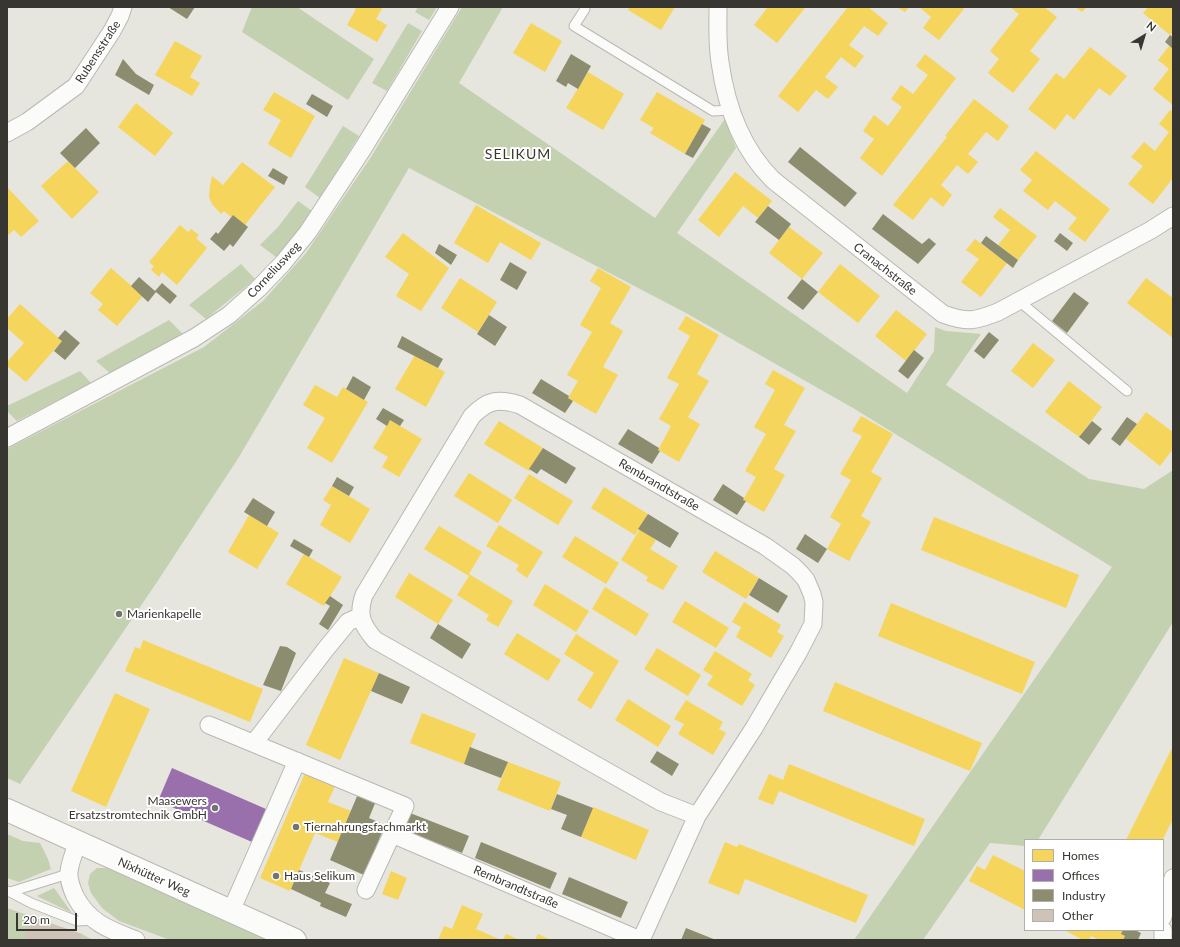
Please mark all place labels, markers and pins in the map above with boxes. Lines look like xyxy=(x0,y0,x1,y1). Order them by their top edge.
place label: Marienkapelle xyxy=(127,607,201,621)
marker: Marienkapelle xyxy=(114,609,124,619)
place label: Maasewers Ersatzstromtechnik GmbH xyxy=(69,794,207,822)
marker: Maasewers Ersatzstromtechnik GmbH xyxy=(210,803,220,813)
place label: Tiernahrungsfachmarkt xyxy=(304,820,426,834)
marker: Tiernahrungsfachmarkt xyxy=(291,822,301,832)
place label: Haus Selikum xyxy=(284,869,355,883)
marker: Haus Selikum xyxy=(271,871,281,881)

